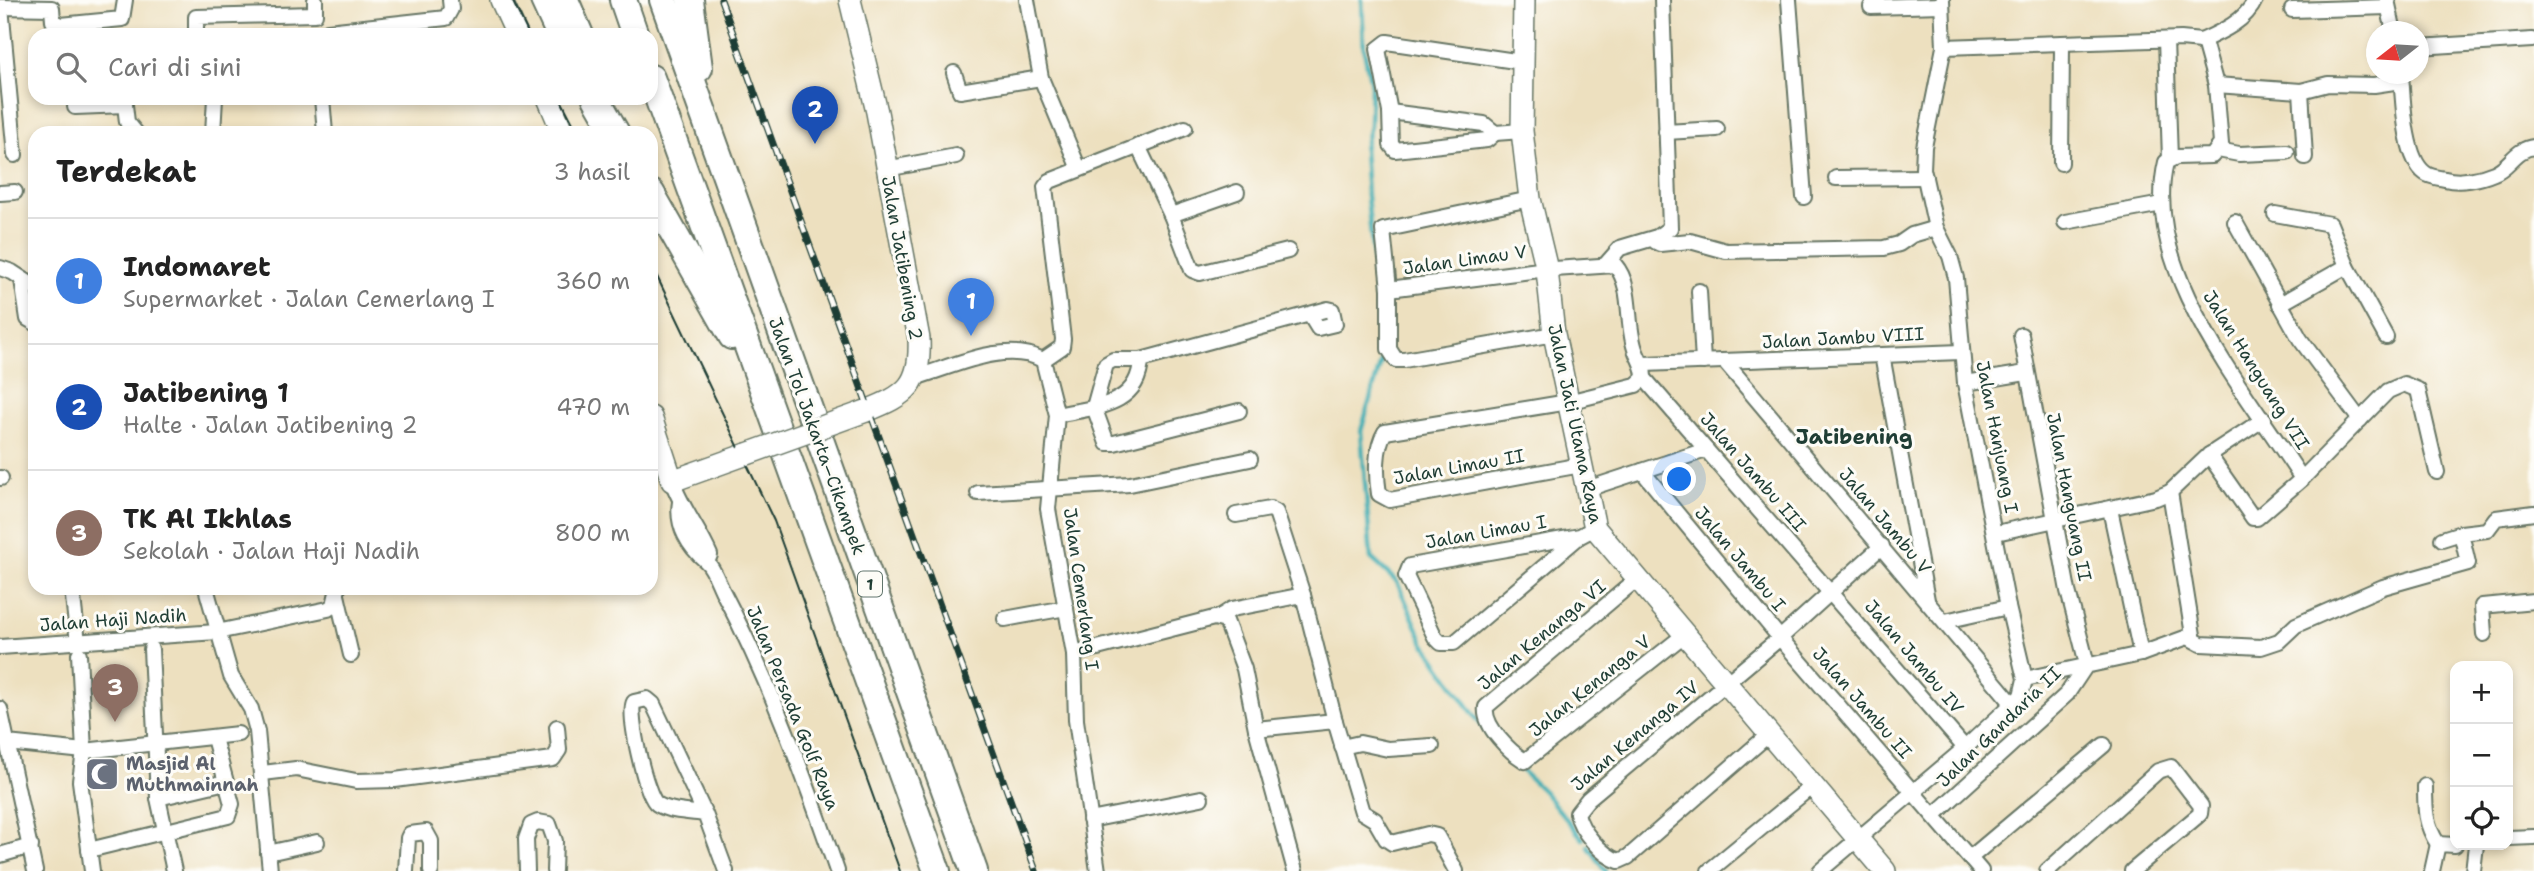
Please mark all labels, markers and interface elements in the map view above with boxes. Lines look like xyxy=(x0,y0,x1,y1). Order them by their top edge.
north arrow xyxy=(2366,21,2429,84)
search box xyxy=(28,28,658,105)
icon: search xyxy=(52,48,90,86)
text: Cari di sini xyxy=(108,49,242,84)
pin: 2 xyxy=(792,86,838,144)
text: Terdekat xyxy=(56,151,196,192)
text: 3 hasil xyxy=(554,157,630,187)
street label: Jalan Jatibening 2 xyxy=(876,174,928,342)
street label: Jalan Limau V xyxy=(1402,239,1528,281)
text: Indomaret xyxy=(123,249,271,284)
text: 1 xyxy=(74,266,84,296)
text: 360 m xyxy=(555,266,630,296)
pin: 1 xyxy=(948,278,994,336)
text: Supermarket · Jalan Cemerlang I xyxy=(123,284,495,314)
street label: Jalan Hanguang VII xyxy=(2197,286,2315,454)
street label: Jalan Tol Jakarta–Cikampek xyxy=(763,314,871,558)
street label: Jalan Jati Utama Raya xyxy=(1542,322,1608,526)
street label: Jalan Jambu VIII xyxy=(1761,322,1925,354)
street label: Jalan Hanjuang I xyxy=(1970,359,2024,515)
text: Jatibening 1 xyxy=(123,375,289,410)
text: 2 xyxy=(71,392,87,422)
text: 470 m xyxy=(556,392,630,422)
street label: Jalan Jambu III xyxy=(1695,407,1811,537)
text: Halte · Jalan Jatibening 2 xyxy=(123,410,418,440)
street label: Jalan Hanguang II xyxy=(2041,411,2097,583)
district label: Jatibening xyxy=(1795,423,1913,451)
street label: Jalan Limau II xyxy=(1392,444,1527,490)
your location xyxy=(1662,462,1696,496)
street label: Jalan Jambu V xyxy=(1833,463,1937,579)
text: TK Al Ikhlas xyxy=(123,501,292,536)
street label: Jalan Jambu I xyxy=(1689,502,1791,617)
street label: Jalan Cemerlang I xyxy=(1058,506,1104,672)
street label: Jalan Limau I xyxy=(1424,510,1548,554)
text: 3 xyxy=(71,518,87,548)
text: 800 m xyxy=(555,518,630,548)
text: Sekolah · Jalan Haji Nadih xyxy=(123,536,420,566)
road number: 1 xyxy=(858,572,882,596)
street label: Jalan Kenanga VI xyxy=(1474,575,1610,695)
street label: Jalan Jambu IV xyxy=(1859,595,1969,719)
street label: Jalan Persada Golf Raya xyxy=(741,602,845,814)
street label: Jalan Haji Nadih xyxy=(39,603,187,637)
street label: Jalan Kenanga V xyxy=(1525,630,1655,742)
street label: Jalan Jambu II xyxy=(1807,642,1917,764)
street label: Jalan Gandaria II xyxy=(1932,661,2066,793)
map controls xyxy=(2450,661,2513,850)
button: + xyxy=(2450,661,2513,724)
pin: 3 xyxy=(92,664,138,722)
street label: Jalan Kenanga IV xyxy=(1566,676,1704,796)
button: − xyxy=(2450,724,2513,787)
place label: Masjid Al Muthmainnah xyxy=(126,752,258,797)
mosque icon: Masjid Al Muthmainnah xyxy=(83,755,121,793)
button: locate xyxy=(2450,787,2513,850)

